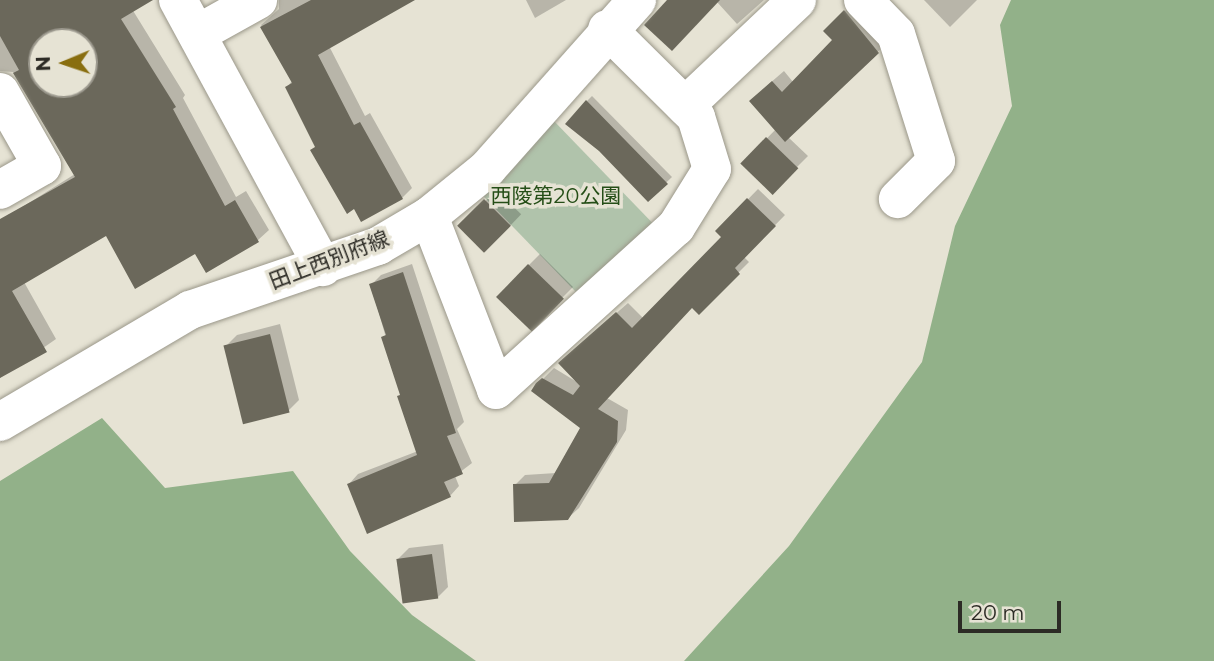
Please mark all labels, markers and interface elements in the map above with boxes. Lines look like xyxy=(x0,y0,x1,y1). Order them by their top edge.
north arrow xyxy=(28,28,98,98)
text: N xyxy=(32,56,55,72)
park label: 西陵第20公園 xyxy=(491,183,621,209)
street label: 田上西別府線 xyxy=(266,226,392,294)
scale bar xyxy=(962,588,1065,632)
text: 20 m xyxy=(971,600,1025,625)

